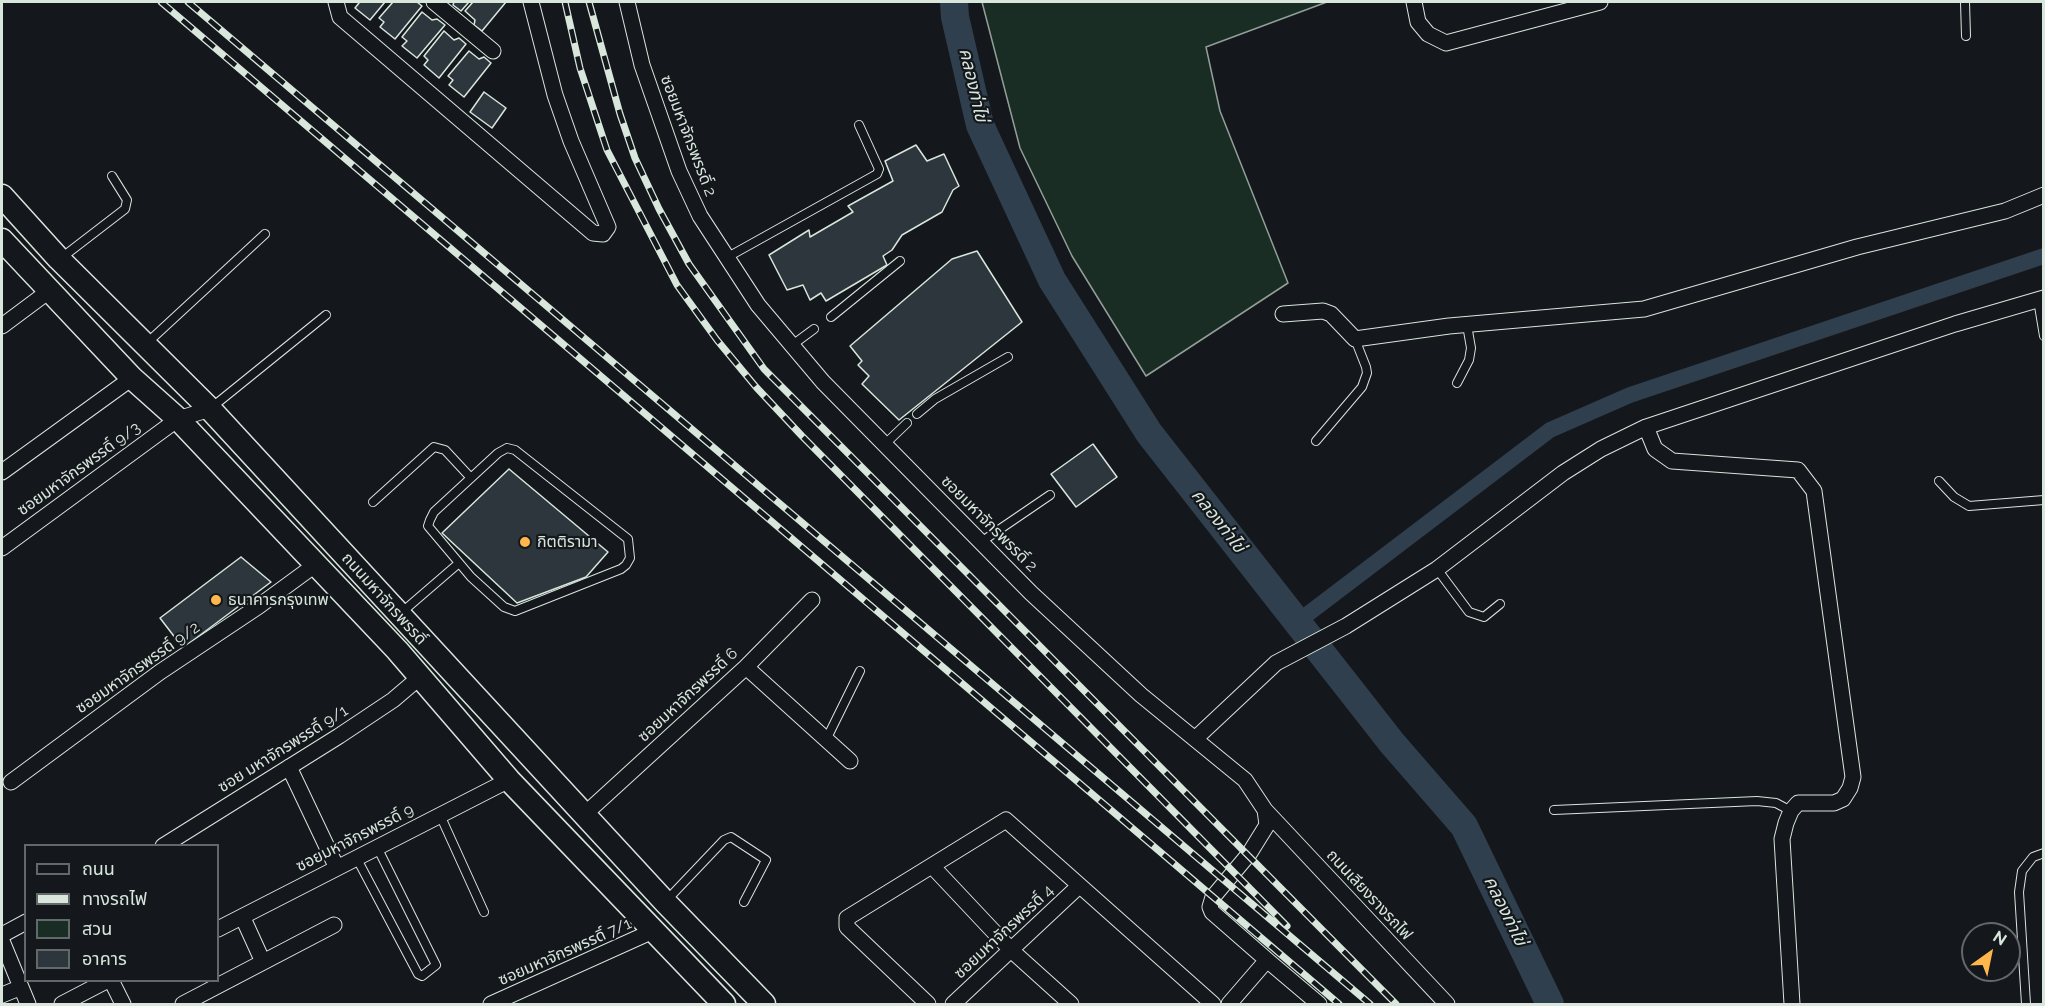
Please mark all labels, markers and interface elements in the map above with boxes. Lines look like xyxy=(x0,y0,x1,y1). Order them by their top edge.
water label: คลองท่าไข่ xyxy=(954,46,992,124)
street label: ซอยมหาจักรพรรดิ์ 2 xyxy=(656,73,720,199)
street label: ซอยมหาจักรพรรดิ์ 9/3 xyxy=(14,418,144,520)
street label: ซอยมหาจักรพรรดิ์ 2 xyxy=(937,472,1041,576)
water label: คลองท่าไข่ xyxy=(1186,485,1250,557)
place label: กิตติรามา xyxy=(537,532,598,552)
marker: กิตติรามา xyxy=(518,535,532,549)
street label: ถนนมหาจักรพรรดิ์ xyxy=(338,549,430,649)
place label: ธนาคารกรุงเทพ xyxy=(228,590,329,610)
marker: ธนาคารกรุงเทพ xyxy=(209,593,223,607)
street label: ซอยมหาจักรพรรดิ์ 9/2 xyxy=(72,618,204,718)
street label: ซอยมหาจักรพรรดิ์ 6 xyxy=(634,644,742,746)
street label: ซอย มหาจักรพรรดิ์ 9/1 xyxy=(215,701,351,797)
street label: ซอยมหาจักรพรรดิ์ 9 xyxy=(293,800,417,876)
legend xyxy=(24,844,219,982)
street label: ถนนเลียงรางรถไฟ xyxy=(1322,846,1416,944)
text: ถนน xyxy=(82,858,115,879)
water label: คลองท่าไข่ xyxy=(1479,873,1531,949)
street label: ซอยมหาจักรพรรดิ์ 4 xyxy=(950,881,1058,983)
text: ทางรถไฟ xyxy=(82,888,147,909)
street label: ซอยมหาจักรพรรดิ์ 7/1 xyxy=(495,914,635,990)
text: สวน xyxy=(82,918,112,939)
north arrow xyxy=(1961,922,2021,982)
text: N xyxy=(1990,927,2010,949)
text: อาคาร xyxy=(82,948,127,969)

